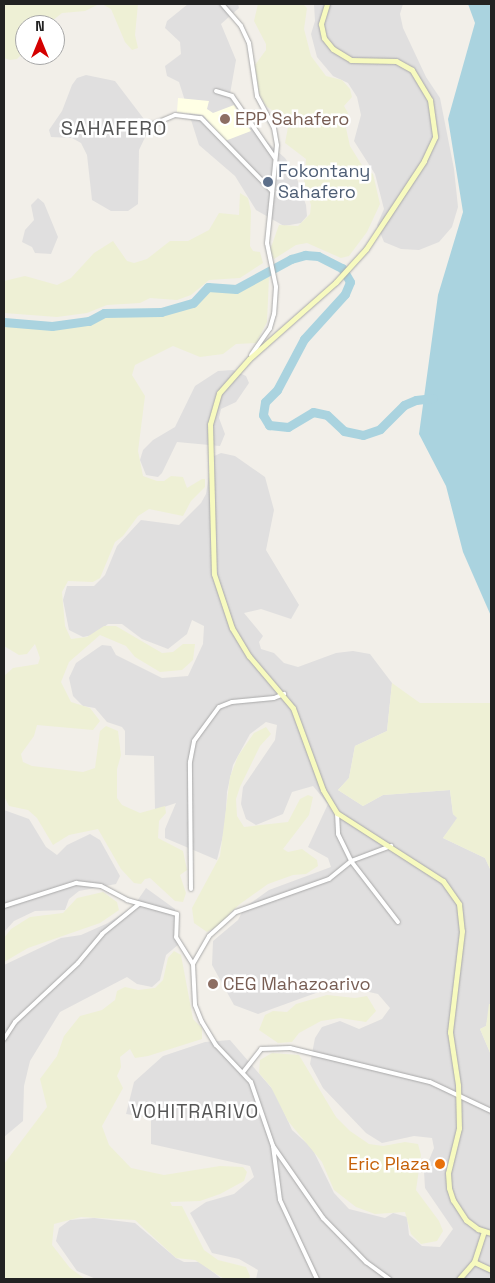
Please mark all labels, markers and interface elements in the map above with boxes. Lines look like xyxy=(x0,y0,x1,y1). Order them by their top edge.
north arrow xyxy=(15,15,65,65)
text: N xyxy=(35,17,45,35)
place label: EPP Sahafero xyxy=(235,108,349,130)
marker: EPP Sahafero xyxy=(219,113,231,125)
district label: SAHAFERO xyxy=(60,116,168,140)
place label: Fokontany Sahafero xyxy=(278,161,370,203)
marker: Fokontany Sahafero xyxy=(262,176,274,188)
place label: CEG Mahazoarivo xyxy=(223,973,371,995)
marker: CEG Mahazoarivo xyxy=(207,978,219,990)
district label: VOHITRARIVO xyxy=(130,1101,260,1123)
place label: Eric Plaza xyxy=(348,1153,430,1175)
marker: Eric Plaza xyxy=(434,1158,446,1170)

